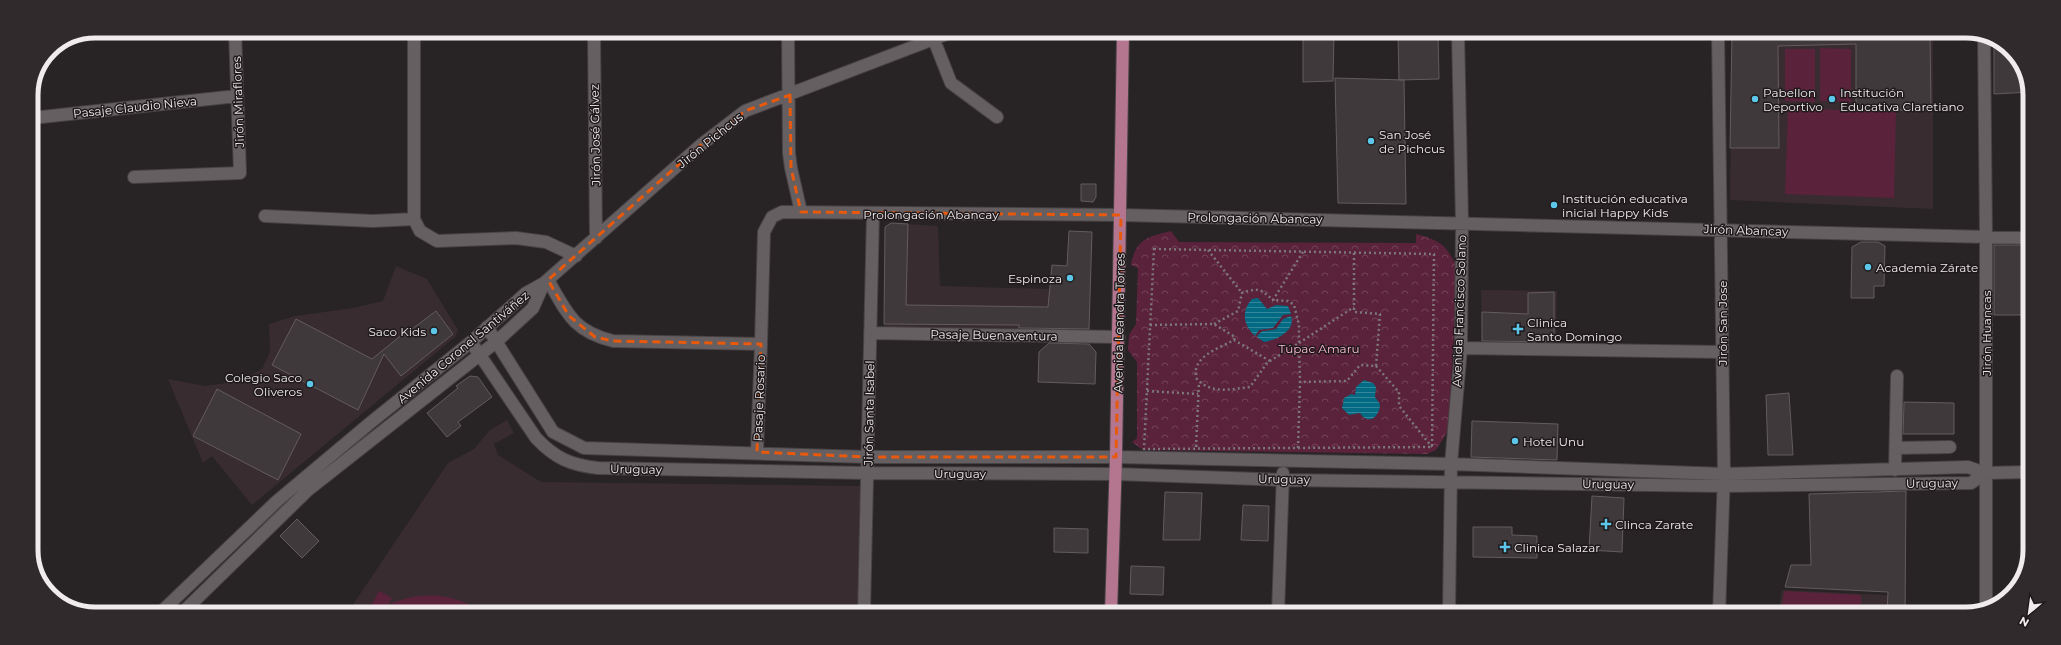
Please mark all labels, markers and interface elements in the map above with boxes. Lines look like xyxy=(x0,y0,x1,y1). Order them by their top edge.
street label: Jirón Miraflores xyxy=(229,56,247,149)
street label: Jirón José Gálvez xyxy=(587,84,603,187)
place label: Pabellon Deportivo xyxy=(1763,85,1823,114)
place label: Institución Educativa Claretiano xyxy=(1840,85,1964,114)
street label: Pasaje Claudio Nieva xyxy=(72,93,198,121)
marker: Pabellon Deportivo xyxy=(1750,94,1760,104)
marker: Institución Educativa Claretiano xyxy=(1827,94,1837,104)
street label: Jirón Pichcus xyxy=(673,109,746,172)
place label: San José de Pichcus xyxy=(1379,127,1445,156)
marker: San José de Pichcus xyxy=(1366,136,1376,146)
place label: Institución educativa inicial Happy Kids xyxy=(1562,191,1688,220)
marker: Institución educativa inicial Happy Kids xyxy=(1549,200,1559,210)
street label: Prolongación Abancay xyxy=(863,207,999,222)
street label: Prolongación Abancay xyxy=(1187,209,1323,227)
street label: Jirón Abancay xyxy=(1702,221,1789,239)
street label: Avenida Francisco Solano xyxy=(1449,235,1469,387)
street label: Avenida Leandra Torres xyxy=(1110,253,1128,393)
place label: Academia Zárate xyxy=(1876,260,1978,275)
marker: Academia Zárate xyxy=(1863,262,1873,272)
place label: Espinoza xyxy=(1008,271,1062,286)
marker: Espinoza xyxy=(1065,273,1075,283)
street label: Jirón San Jose xyxy=(1715,280,1730,367)
street label: Avenida Coronel Santiváñez xyxy=(394,288,532,406)
street label: Jirón Huancas xyxy=(1979,290,1994,377)
place label: Clinica Santo Domingo xyxy=(1527,315,1622,344)
marker: Clinica Santo Domingo xyxy=(1512,323,1524,335)
place label: Saco Kids xyxy=(368,324,426,339)
marker: Saco Kids xyxy=(429,326,439,336)
street label: Pasaje Buenaventura xyxy=(930,326,1058,344)
park label: Túpac Amaru xyxy=(1278,341,1360,356)
street label: Pasaje Rosario xyxy=(750,354,768,442)
street label: Jirón Santa Isabel xyxy=(861,360,877,467)
place label: Colegio Saco Oliveros xyxy=(225,370,302,399)
marker: Colegio Saco Oliveros xyxy=(305,379,315,389)
place label: Hotel Unu xyxy=(1523,434,1584,449)
marker: Hotel Unu xyxy=(1510,436,1520,446)
street label: Uruguay xyxy=(610,461,663,477)
street label: Uruguay xyxy=(934,466,986,481)
street label: Uruguay xyxy=(1258,471,1311,487)
street label: Uruguay xyxy=(1906,475,1959,491)
street label: Uruguay xyxy=(1582,476,1635,492)
place label: Clinca Zarate xyxy=(1615,517,1693,532)
marker: Clinca Zarate xyxy=(1600,518,1612,530)
place label: Clinica Salazar xyxy=(1514,540,1600,555)
marker: Clinica Salazar xyxy=(1499,541,1511,553)
north arrow xyxy=(2009,593,2049,633)
text: N xyxy=(2017,613,2031,630)

